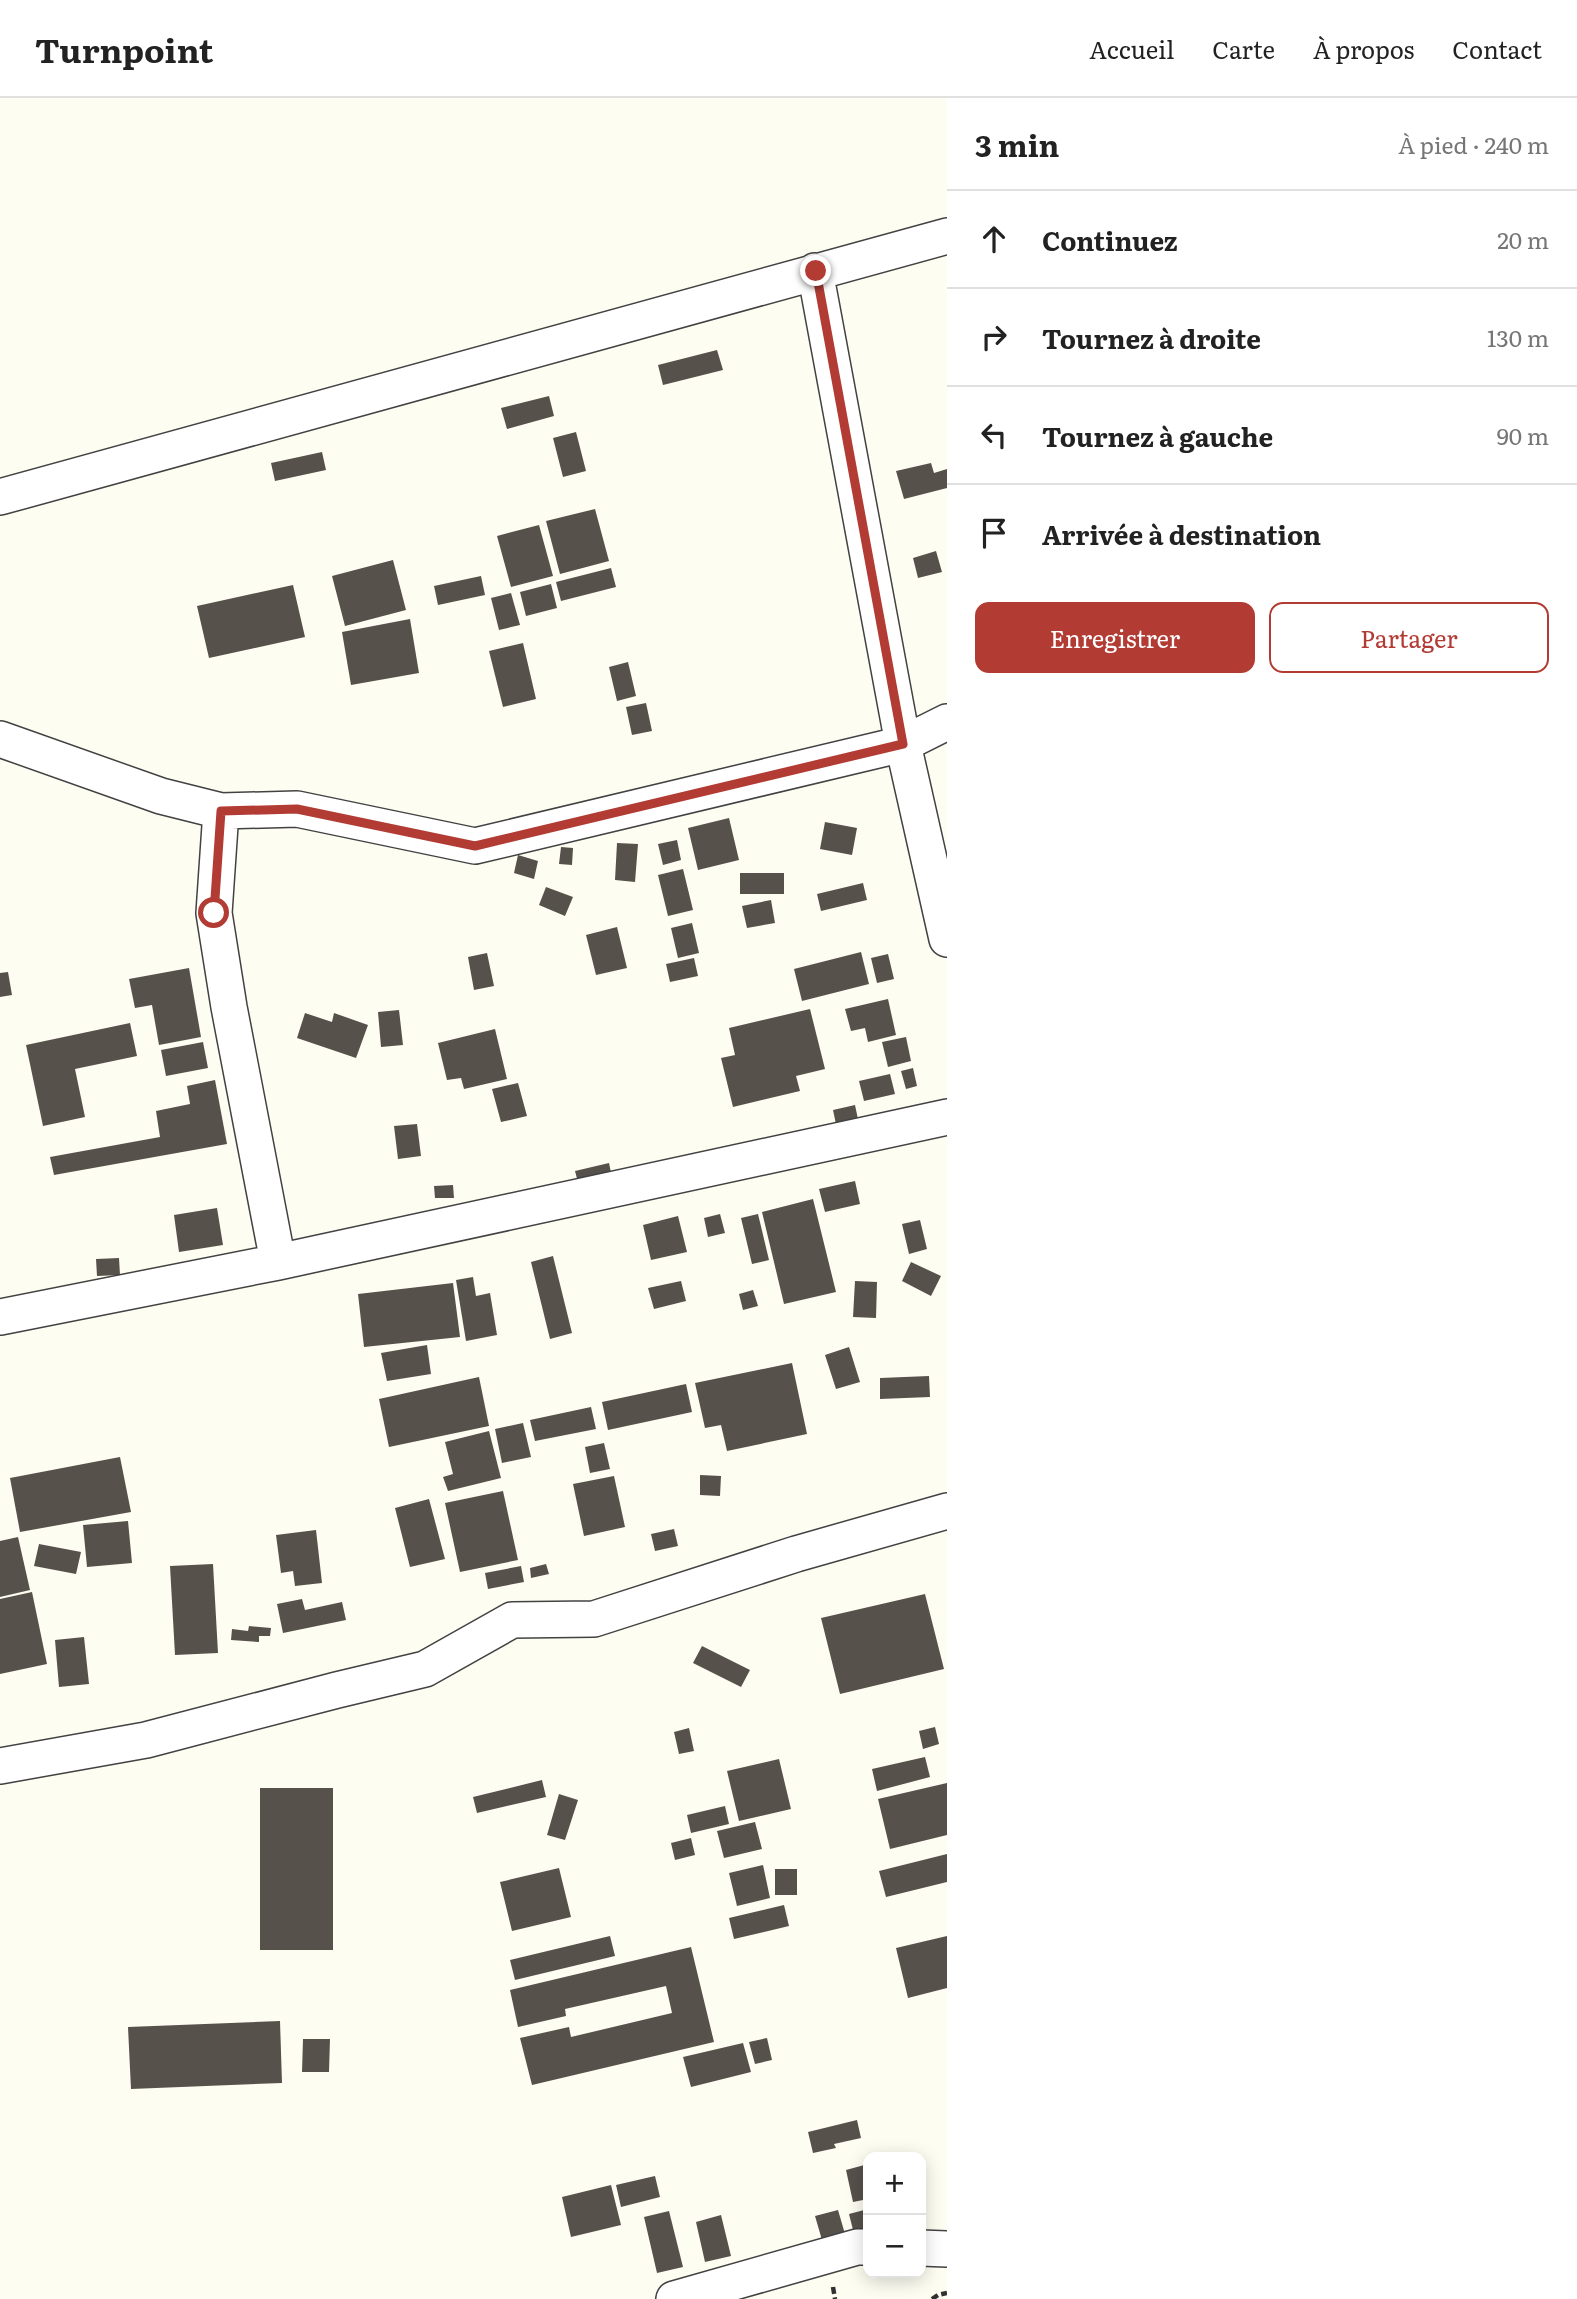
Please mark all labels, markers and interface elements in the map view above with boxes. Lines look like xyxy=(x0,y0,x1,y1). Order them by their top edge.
text: Turnpoint xyxy=(35,24,213,73)
text: Accueil xyxy=(1089,31,1174,66)
text: Carte xyxy=(1212,31,1275,66)
text: À propos xyxy=(1313,31,1414,66)
text: Contact xyxy=(1452,31,1542,66)
text: 3 min xyxy=(975,122,1059,166)
text: À pied · 240 m xyxy=(1398,127,1549,161)
icon: ahead xyxy=(975,220,1013,258)
text: Continuez xyxy=(1042,220,1178,259)
text: 20 m xyxy=(1497,222,1549,256)
route end xyxy=(800,255,831,286)
icon: right xyxy=(975,318,1013,356)
text: Tournez à droite xyxy=(1042,318,1261,357)
text: 130 m xyxy=(1487,320,1549,354)
icon: left xyxy=(975,416,1013,454)
text: Tournez à gauche xyxy=(1042,416,1273,455)
text: 90 m xyxy=(1497,418,1549,452)
icon: arrive xyxy=(975,514,1013,552)
text: Arrivée à destination xyxy=(1042,514,1321,553)
button: Enregistrer xyxy=(975,602,1255,673)
button: Partager xyxy=(1269,602,1549,673)
route start xyxy=(198,897,229,928)
map controls xyxy=(863,2152,926,2278)
button: + xyxy=(863,2152,926,2215)
button: − xyxy=(863,2215,926,2278)

